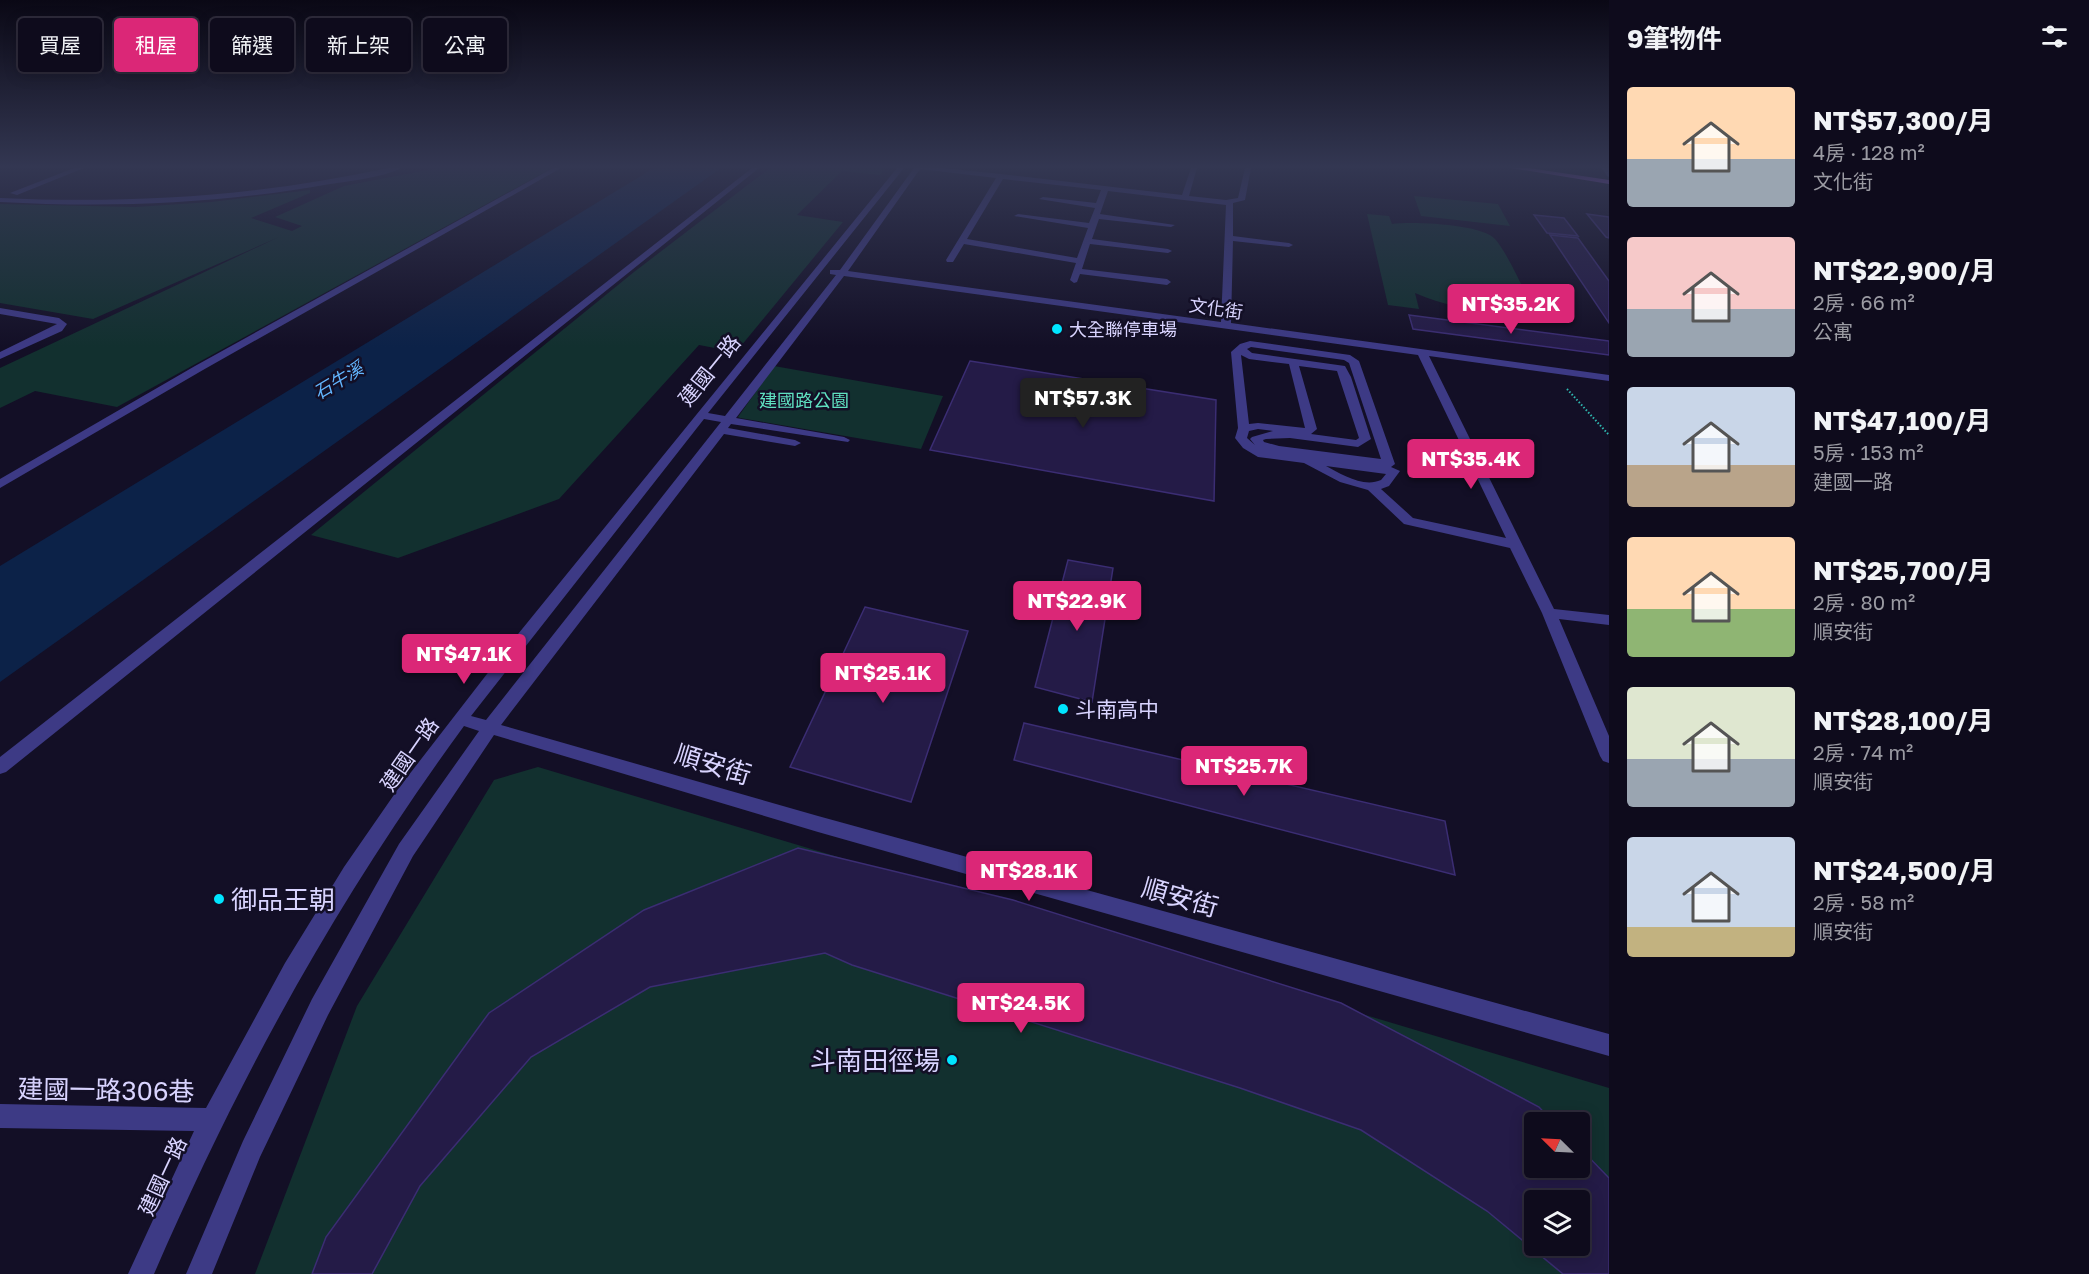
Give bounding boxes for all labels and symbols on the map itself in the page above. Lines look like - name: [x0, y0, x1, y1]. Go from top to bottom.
- pin: NT$35.2K: [1449, 284, 1573, 335]
- street label: 文化街: [1188, 293, 1244, 323]
- place label: 大全聯停車場: [1069, 318, 1177, 340]
- marker: 大全聯停車場: [1050, 322, 1064, 336]
- street label: 建國一路: [672, 329, 746, 411]
- water label: 石牛溪: [309, 355, 369, 403]
- pin: NT$57.3K: [1021, 378, 1145, 429]
- park label: 建國路公園: [759, 389, 849, 411]
- pin: NT$35.4K: [1409, 439, 1533, 490]
- pin: NT$22.9K: [1015, 581, 1139, 632]
- pin: NT$47.1K: [402, 634, 526, 685]
- pin: NT$25.1K: [821, 653, 945, 704]
- place label: 斗南高中: [1075, 696, 1159, 722]
- marker: 斗南高中: [1056, 702, 1070, 716]
- street label: 建國一路: [374, 712, 444, 796]
- street label: 順安街: [671, 738, 755, 790]
- pin: NT$25.7K: [1182, 746, 1306, 797]
- pin: NT$28.1K: [967, 851, 1091, 902]
- street label: 順安街: [1138, 871, 1222, 923]
- place label: 御品王朝: [231, 884, 335, 915]
- marker: 御品王朝: [212, 892, 226, 906]
- pin: NT$24.5K: [959, 983, 1083, 1034]
- place label: 斗南田徑場: [810, 1045, 940, 1076]
- marker: 斗南田徑場: [945, 1053, 959, 1067]
- street label: 建國一路306巷: [17, 1073, 195, 1107]
- north arrow: [1524, 1112, 1590, 1178]
- street label: 建國一路: [132, 1132, 192, 1220]

